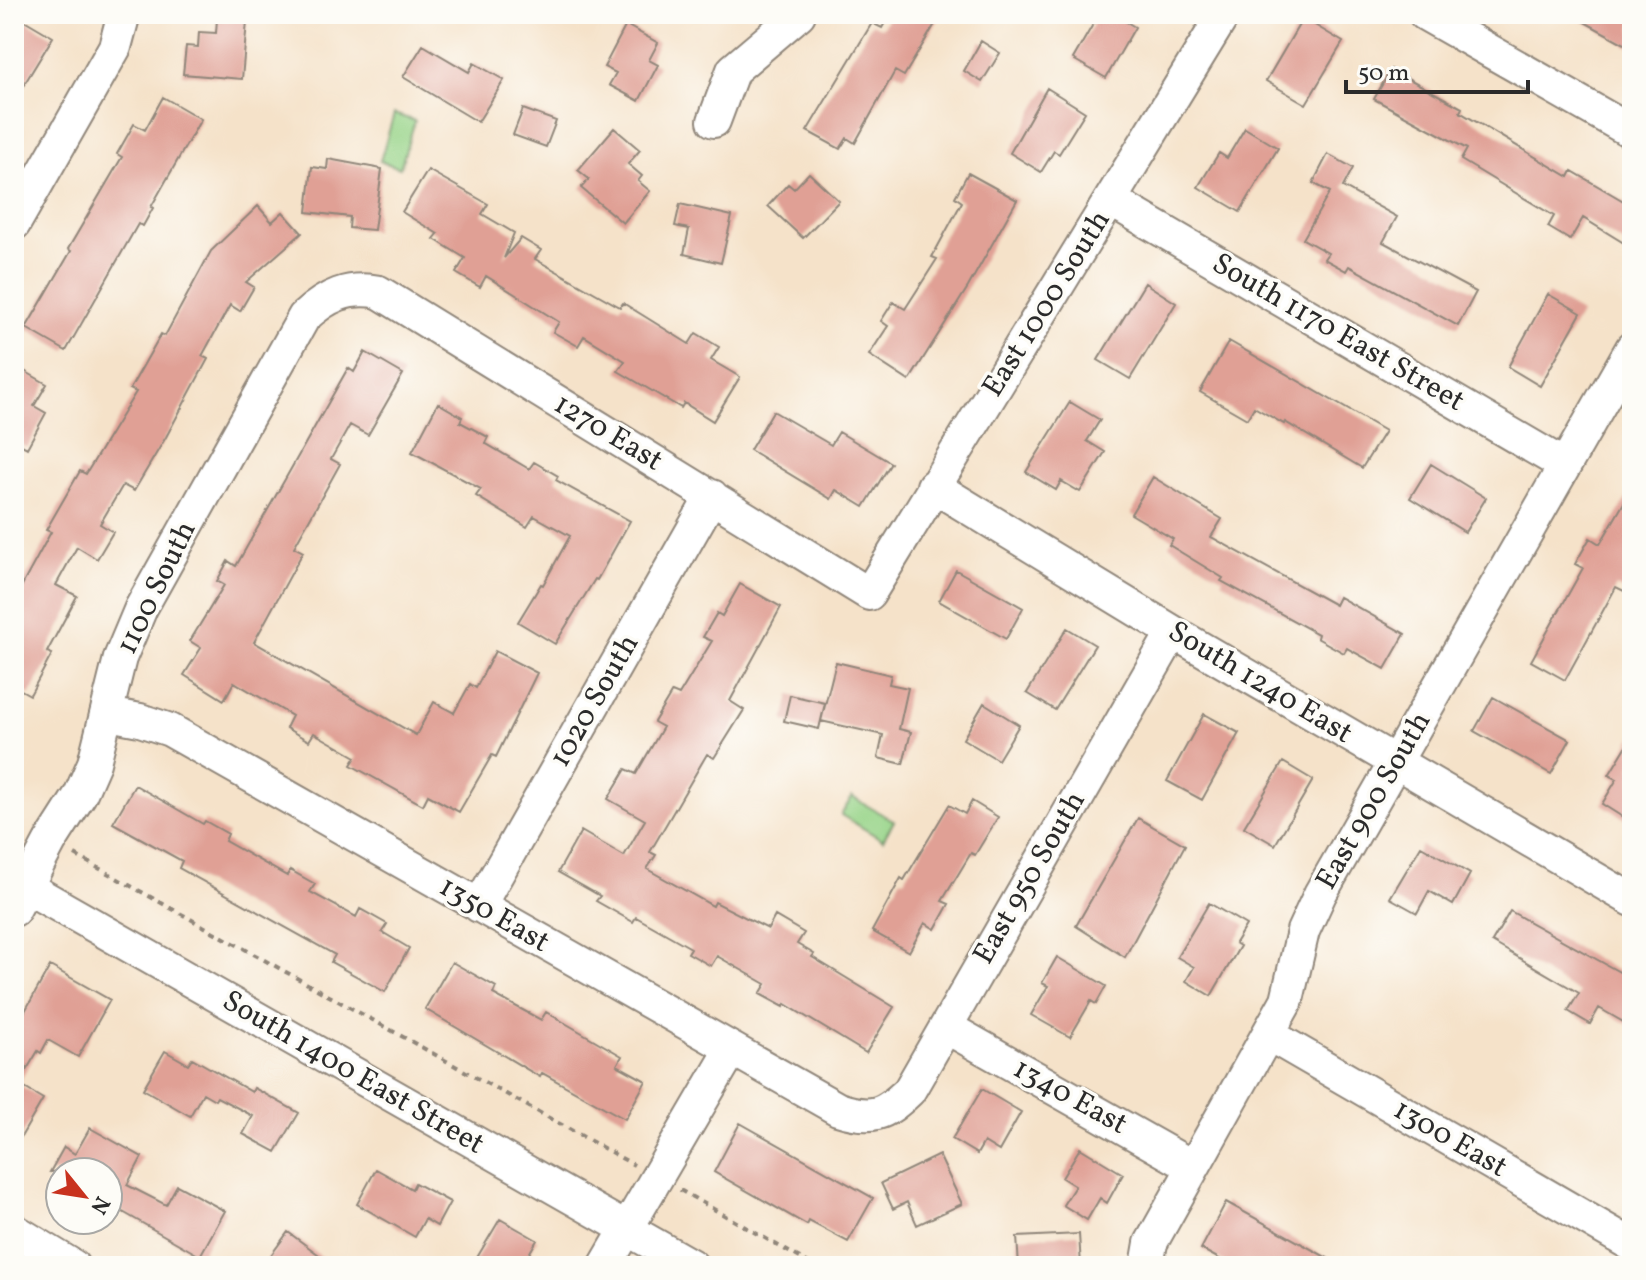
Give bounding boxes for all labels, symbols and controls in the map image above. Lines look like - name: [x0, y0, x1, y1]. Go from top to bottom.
- scale bar: [1346, 44, 1528, 94]
- text: 50 m: [1358, 57, 1410, 91]
- street label: East 1000 South: [973, 203, 1121, 405]
- street label: South 1170 East Street: [1204, 243, 1472, 423]
- street label: 1270 East: [545, 384, 671, 482]
- street label: 1100 South: [107, 514, 207, 662]
- street label: South 1240 East: [1160, 611, 1360, 755]
- street label: 1020 South: [540, 627, 650, 775]
- street label: East 900 South: [1306, 704, 1442, 898]
- street label: East 950 South: [963, 784, 1097, 972]
- street label: 1350 East: [431, 867, 557, 963]
- street label: South 1400 East Street: [214, 981, 492, 1165]
- street label: 1340 East: [1005, 1048, 1135, 1146]
- street label: 1300 East: [1385, 1089, 1515, 1189]
- north arrow: [44, 1156, 124, 1236]
- text: N: [82, 1190, 117, 1219]

